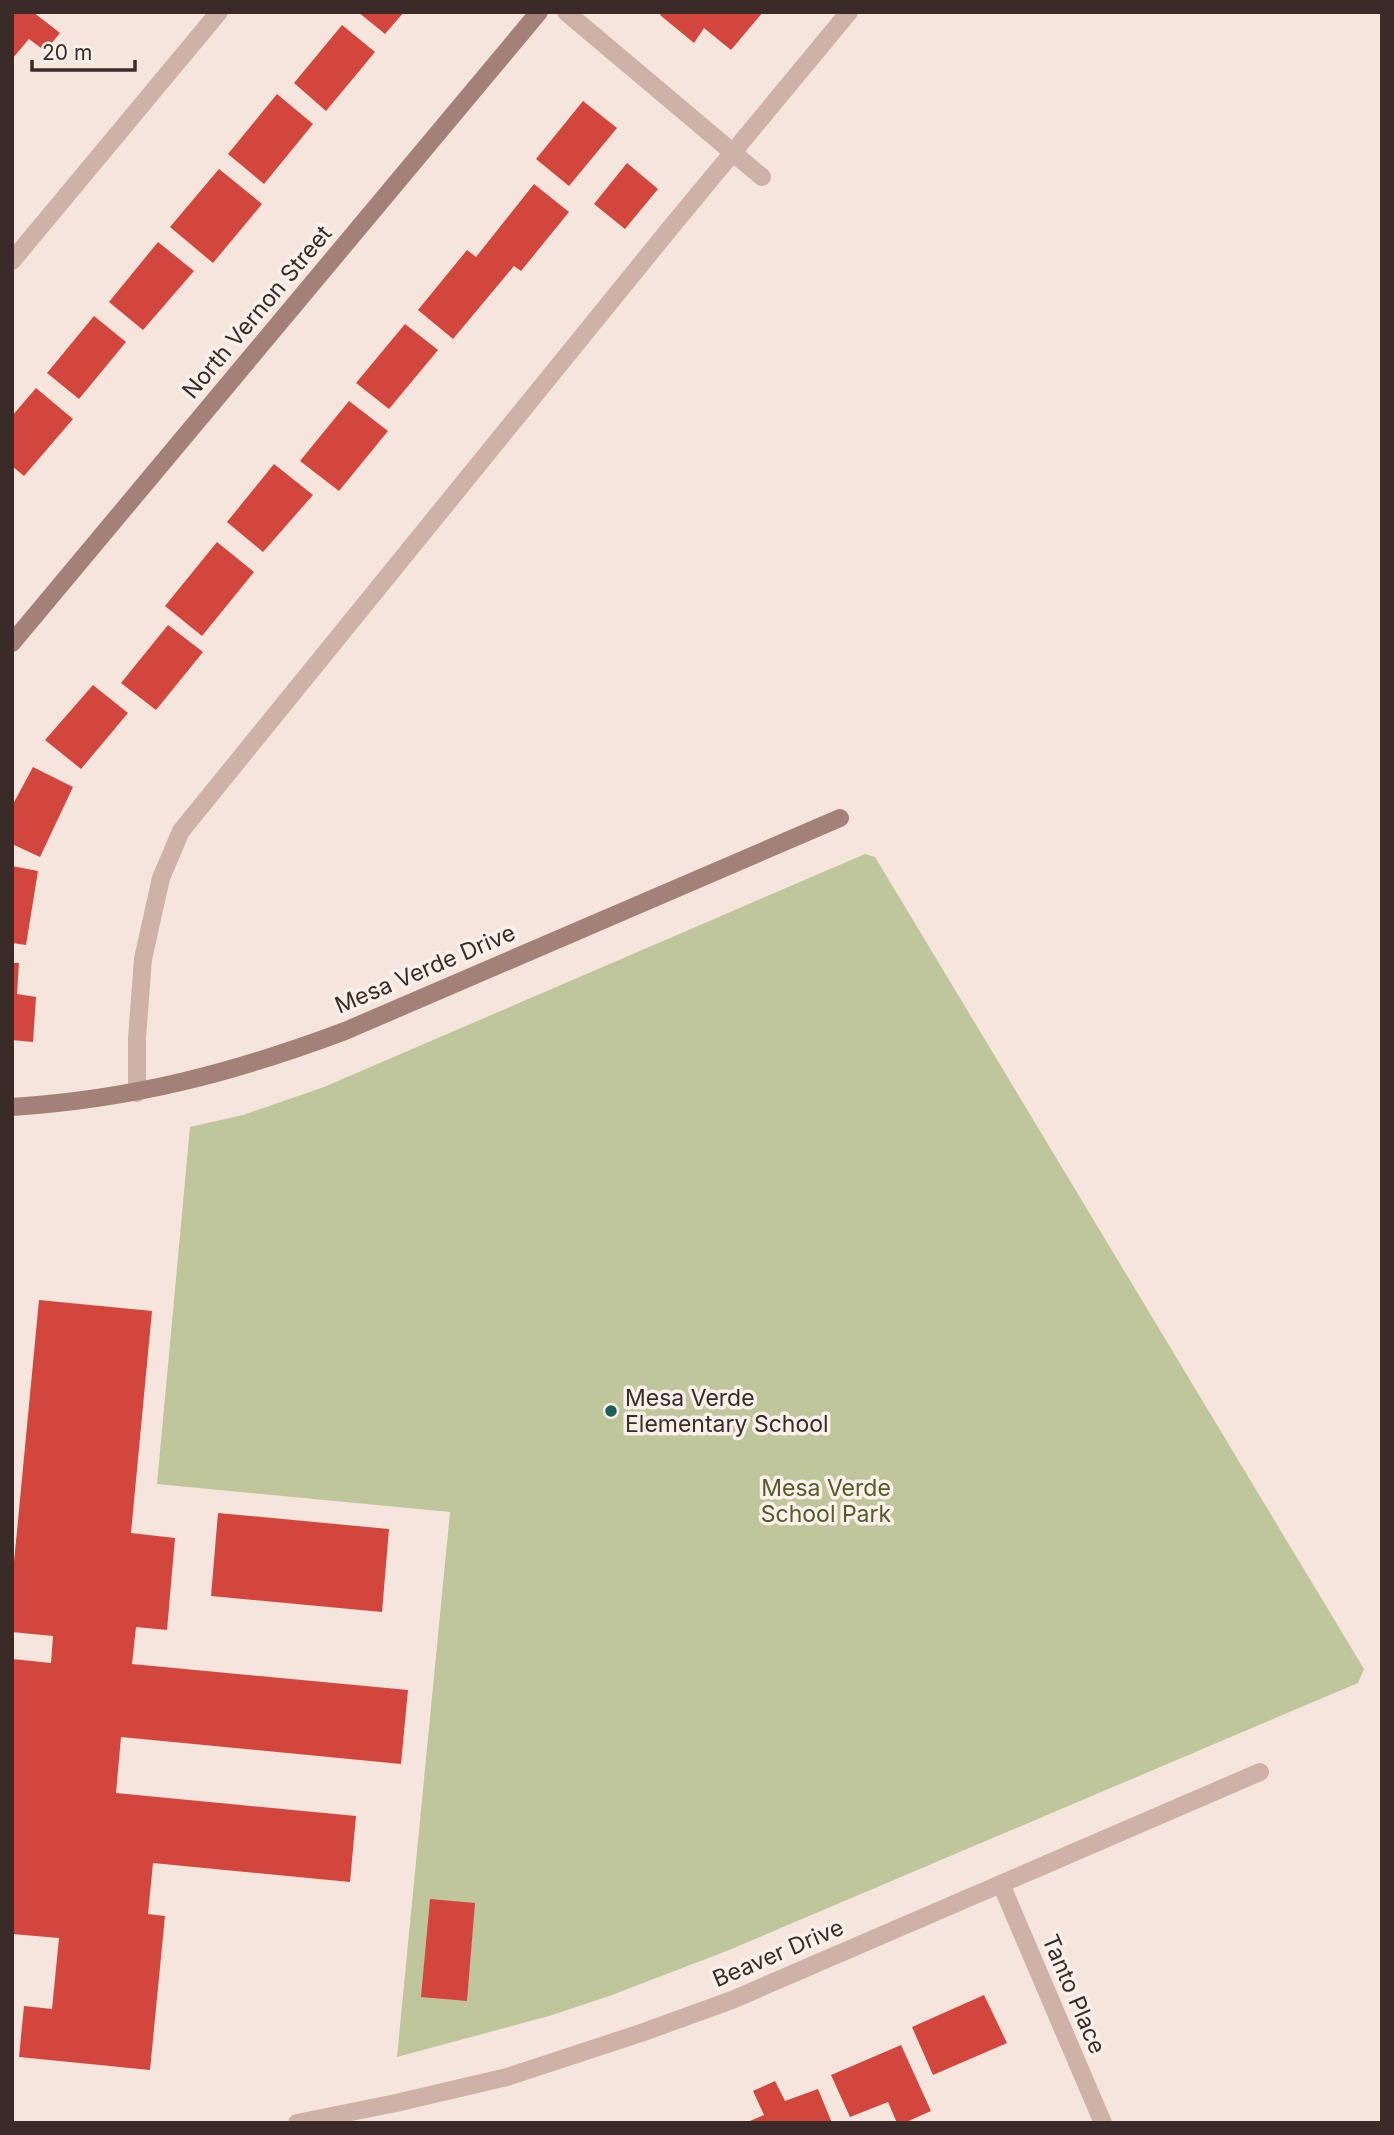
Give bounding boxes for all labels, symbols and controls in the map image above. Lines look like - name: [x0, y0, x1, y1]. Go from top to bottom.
- scale bar: [32, 28, 135, 72]
- text: 20 m: [42, 40, 92, 65]
- street label: North Vernon Street: [176, 219, 338, 404]
- street label: Mesa Verde Drive: [331, 918, 519, 1020]
- place label: Mesa Verde Elementary School: [625, 1384, 829, 1438]
- marker: Mesa Verde Elementary School: [603, 1403, 619, 1419]
- park label: Mesa Verde School Park: [761, 1474, 892, 1528]
- street label: Beaver Drive: [708, 1913, 848, 1993]
- street label: Tanto Place: [1036, 1930, 1112, 2058]

